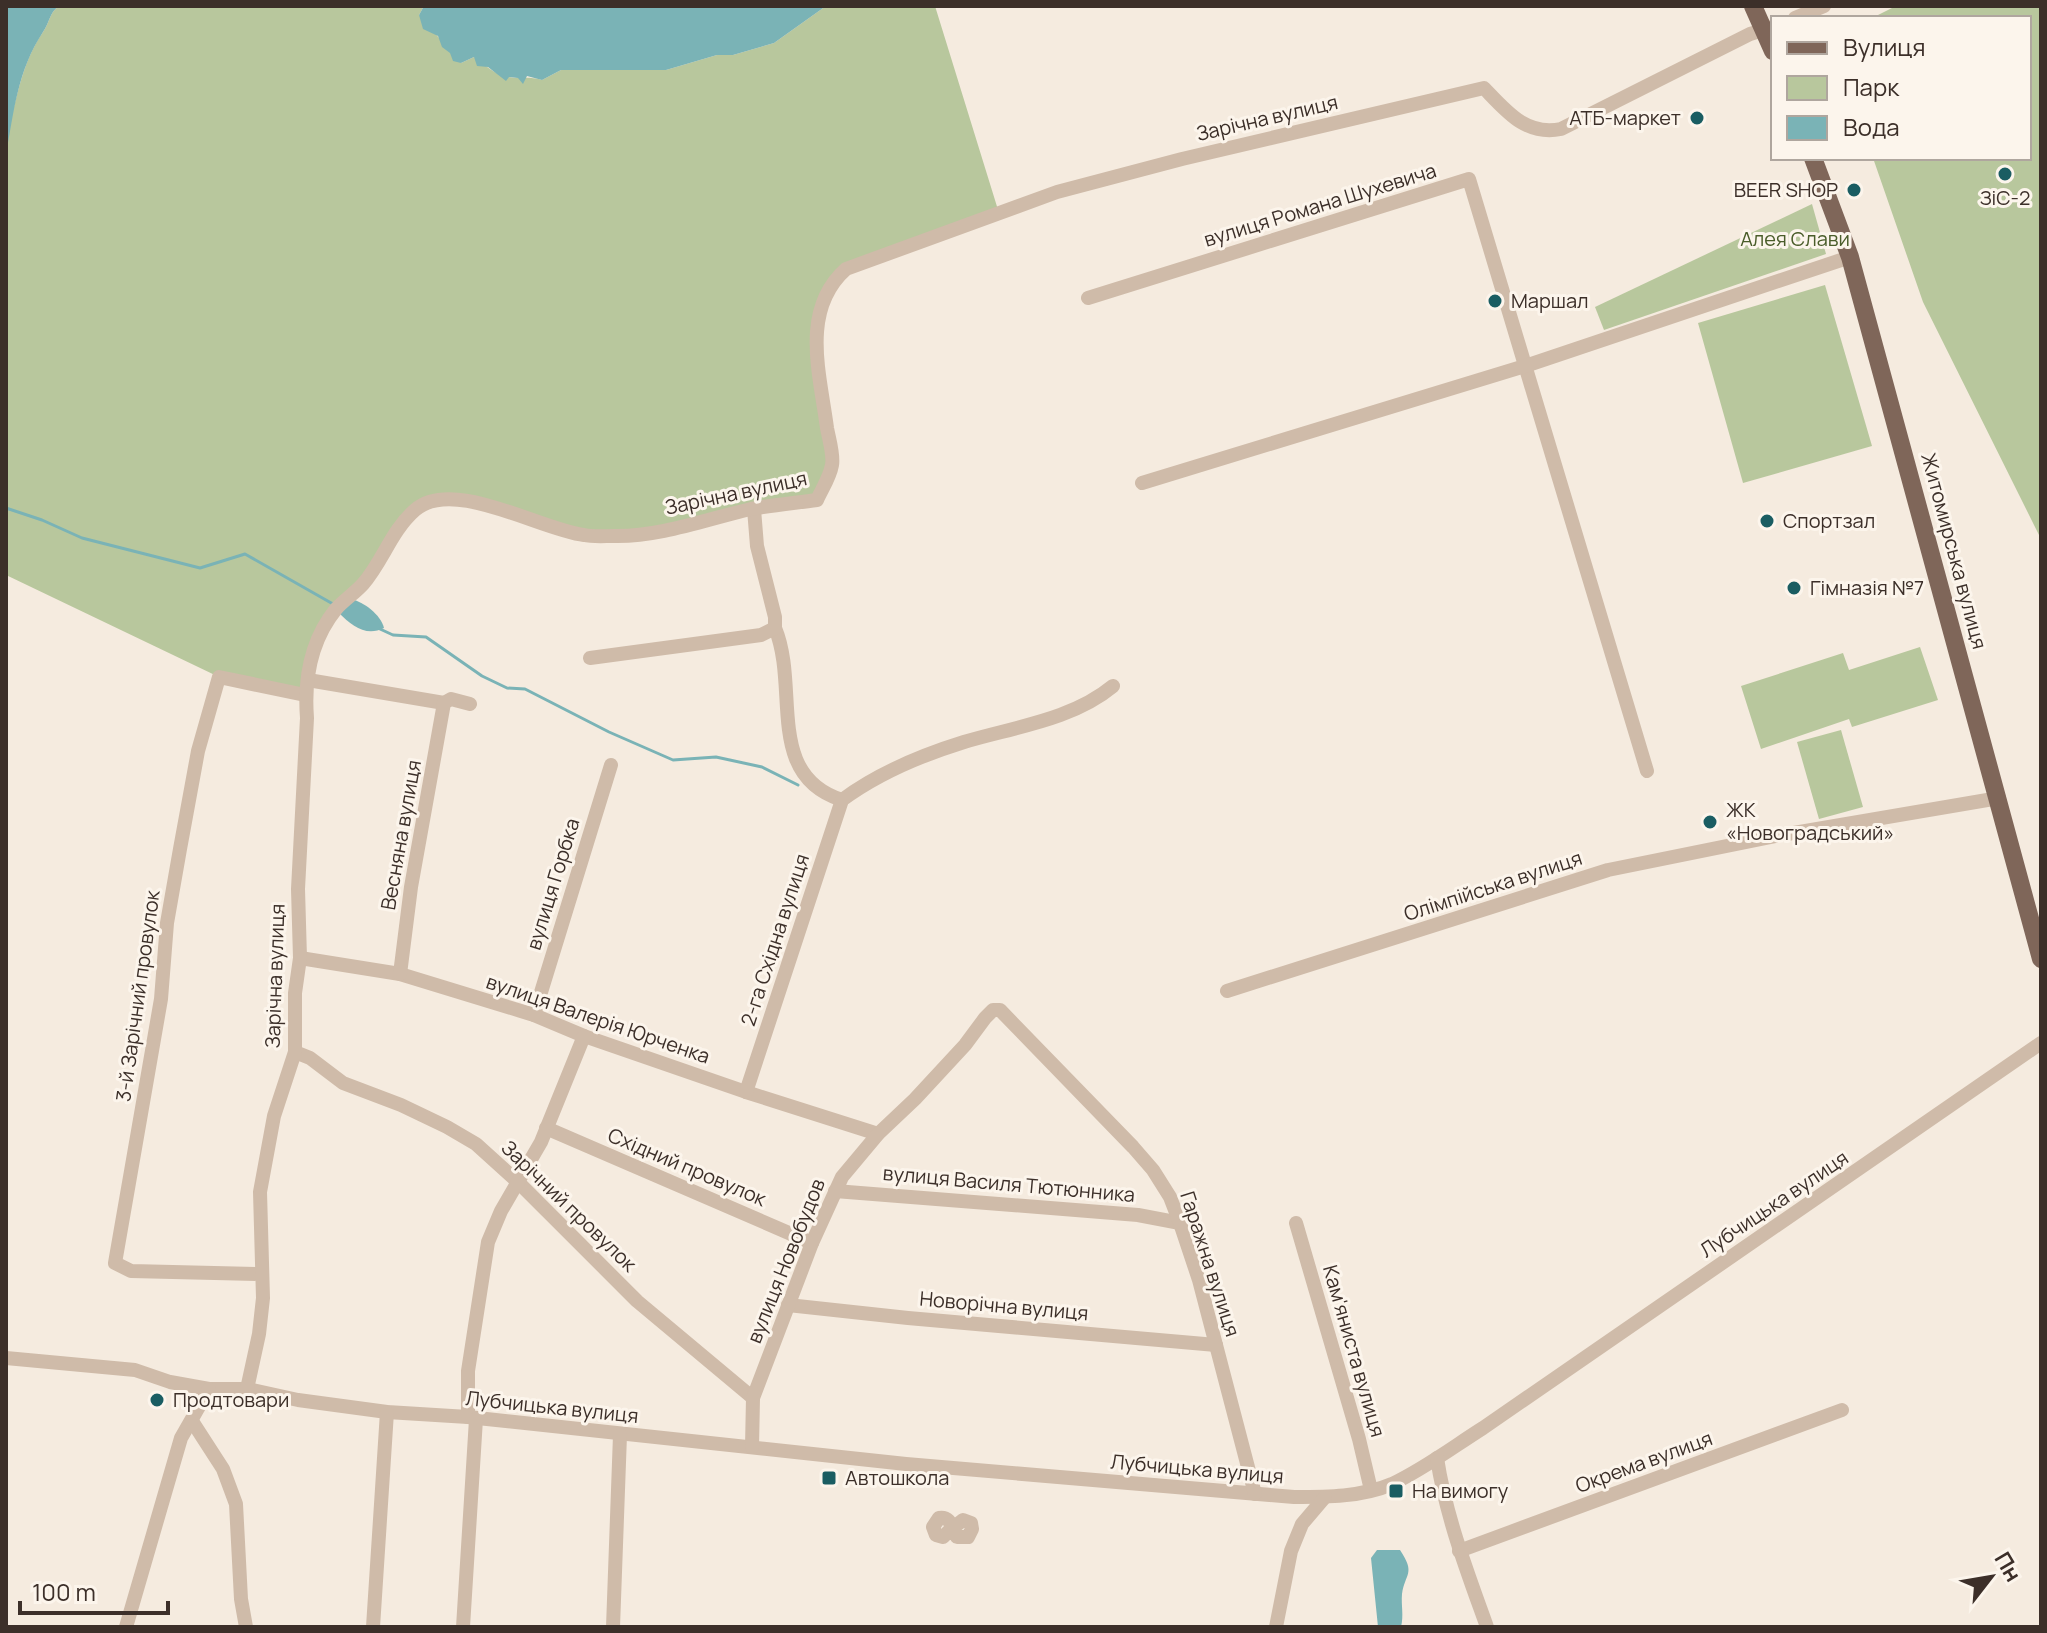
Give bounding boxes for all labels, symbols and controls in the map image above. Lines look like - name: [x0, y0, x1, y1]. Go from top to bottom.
- legend: [1771, 16, 2031, 160]
- text: Вулиця: [1843, 30, 1925, 63]
- text: Парк: [1843, 70, 1900, 103]
- street label: Зарічна вулиця: [1193, 88, 1340, 147]
- place label: АТБ-маркет: [1569, 104, 1681, 131]
- marker: АТБ-маркет: [1688, 109, 1706, 127]
- text: Вода: [1843, 110, 1900, 143]
- street label: вулиця Романа Шухевича: [1200, 156, 1439, 253]
- marker: ЗіС-2: [1996, 165, 2014, 183]
- place label: BEER SHOP: [1734, 176, 1838, 203]
- marker: BEER SHOP: [1845, 181, 1863, 199]
- place label: ЗіС-2: [1980, 184, 2030, 211]
- park label: Алея Слави: [1740, 225, 1850, 252]
- place label: Маршал: [1511, 287, 1589, 314]
- marker: Маршал: [1486, 292, 1504, 310]
- street label: Житомирська вулиця: [1915, 450, 1994, 652]
- street label: Зарічна вулиця: [662, 464, 809, 521]
- place label: Спортзал: [1783, 507, 1875, 534]
- marker: Спортзал: [1758, 512, 1776, 530]
- place label: Гімназія №7: [1810, 574, 1924, 601]
- marker: Гімназія №7: [1785, 579, 1803, 597]
- street label: Весняна вулиця: [374, 758, 427, 912]
- place label: ЖК «Новоградський»: [1726, 796, 1894, 846]
- marker: ЖК «Новоградський»: [1701, 813, 1719, 831]
- street label: вулиця Горбка: [520, 815, 585, 953]
- street label: Олімпійська вулиця: [1400, 844, 1585, 927]
- street label: 2-га Східна вулиця: [734, 850, 815, 1029]
- street label: 3-й Зарічний провулок: [109, 888, 166, 1103]
- street label: Зарічна вулиця: [258, 903, 291, 1049]
- street label: вулиця Валерія Юрченка: [483, 968, 714, 1070]
- street label: Східний провулок: [604, 1121, 771, 1212]
- street label: Зарічний провулок: [496, 1134, 644, 1278]
- street label: Лубчицька вулиця: [1694, 1144, 1853, 1263]
- street label: вулиця Василя Тютюнника: [882, 1159, 1136, 1208]
- street label: вулиця Новобудов: [740, 1174, 831, 1347]
- street label: Гаражна вулиця: [1174, 1188, 1247, 1340]
- street label: Кам'яниста вулиця: [1317, 1262, 1392, 1440]
- street label: Новорічна вулиця: [918, 1285, 1090, 1326]
- street label: Лубчицька вулиця: [464, 1384, 640, 1429]
- place label: Продтовари: [173, 1386, 289, 1413]
- marker: Продтовари: [148, 1391, 166, 1409]
- street label: Окрема вулиця: [1572, 1424, 1716, 1499]
- street label: Лубчицька вулиця: [1109, 1447, 1285, 1490]
- place label: Автошкола: [845, 1464, 949, 1491]
- marker: Автошкола: [820, 1469, 838, 1487]
- place label: На вимогу: [1412, 1477, 1509, 1504]
- marker: На вимогу: [1387, 1482, 1405, 1500]
- north arrow: [1951, 1537, 2031, 1617]
- text: Пн: [1988, 1546, 2029, 1587]
- scale bar: [20, 1565, 168, 1615]
- text: 100 m: [32, 1575, 96, 1608]

